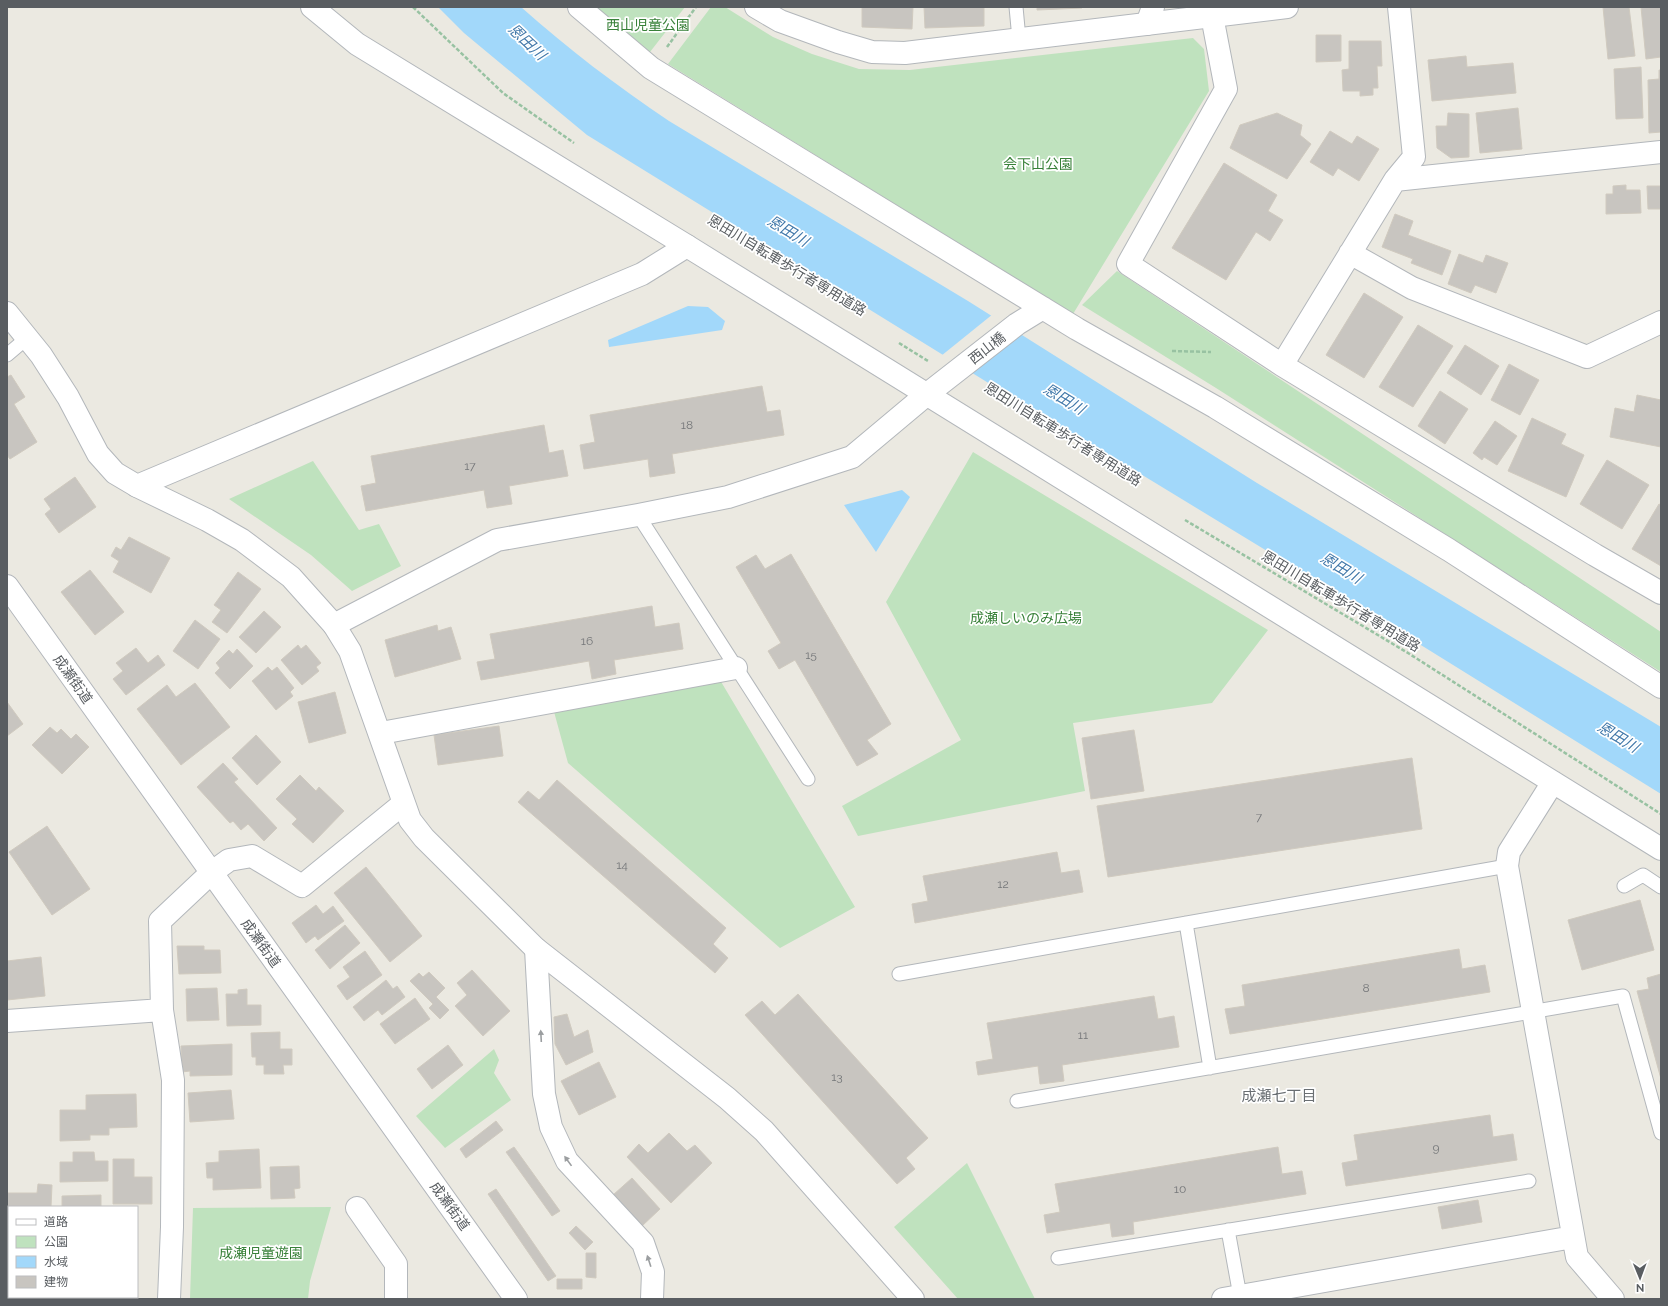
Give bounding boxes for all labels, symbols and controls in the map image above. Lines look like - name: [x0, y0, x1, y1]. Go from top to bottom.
- park label: 西山児童公園: [606, 17, 690, 33]
- water label: 恩田川: [504, 20, 551, 65]
- park label: 会下山公園: [1003, 156, 1073, 172]
- street label: 恩田川自転車歩行者専用道路: [705, 211, 869, 319]
- water label: 恩田川: [764, 212, 814, 251]
- street label: 西山橋: [966, 329, 1008, 367]
- street label: 恩田川自転車歩行者専用道路: [982, 379, 1144, 489]
- water label: 恩田川: [1040, 380, 1090, 419]
- house number: 18: [681, 418, 693, 432]
- house number: 17: [464, 459, 476, 473]
- street label: 恩田川自転車歩行者専用道路: [1259, 547, 1423, 655]
- water label: 恩田川: [1317, 549, 1367, 588]
- park label: 成瀬しいのみ広場: [970, 610, 1082, 626]
- house number: 16: [581, 634, 593, 648]
- house number: 15: [805, 648, 817, 662]
- street label: 成瀬街道: [50, 651, 96, 707]
- water label: 恩田川: [1594, 718, 1644, 757]
- house number: 7: [1256, 810, 1263, 824]
- house number: 14: [616, 858, 628, 872]
- house number: 12: [997, 877, 1009, 891]
- street label: 成瀬街道: [238, 916, 284, 970]
- house number: 8: [1362, 981, 1370, 995]
- house number: 11: [1078, 1028, 1088, 1042]
- one-way arrow: [537, 1030, 544, 1042]
- house number: 13: [831, 1070, 843, 1084]
- district label: 成瀬七丁目: [1241, 1087, 1317, 1105]
- house number: 9: [1432, 1141, 1440, 1155]
- one-way arrow: [564, 1156, 572, 1166]
- street label: 成瀬街道: [427, 1179, 473, 1233]
- house number: 10: [1174, 1182, 1186, 1196]
- legend: [8, 1206, 138, 1298]
- text: 道路: [44, 1215, 68, 1229]
- text: 公園: [44, 1235, 68, 1249]
- park label: 成瀬児童遊園: [219, 1245, 303, 1261]
- one-way arrow: [646, 1254, 652, 1266]
- text: 水域: [44, 1255, 68, 1269]
- north arrow: [1620, 1258, 1660, 1298]
- text: 建物: [44, 1275, 68, 1289]
- text: N: [1636, 1281, 1644, 1294]

